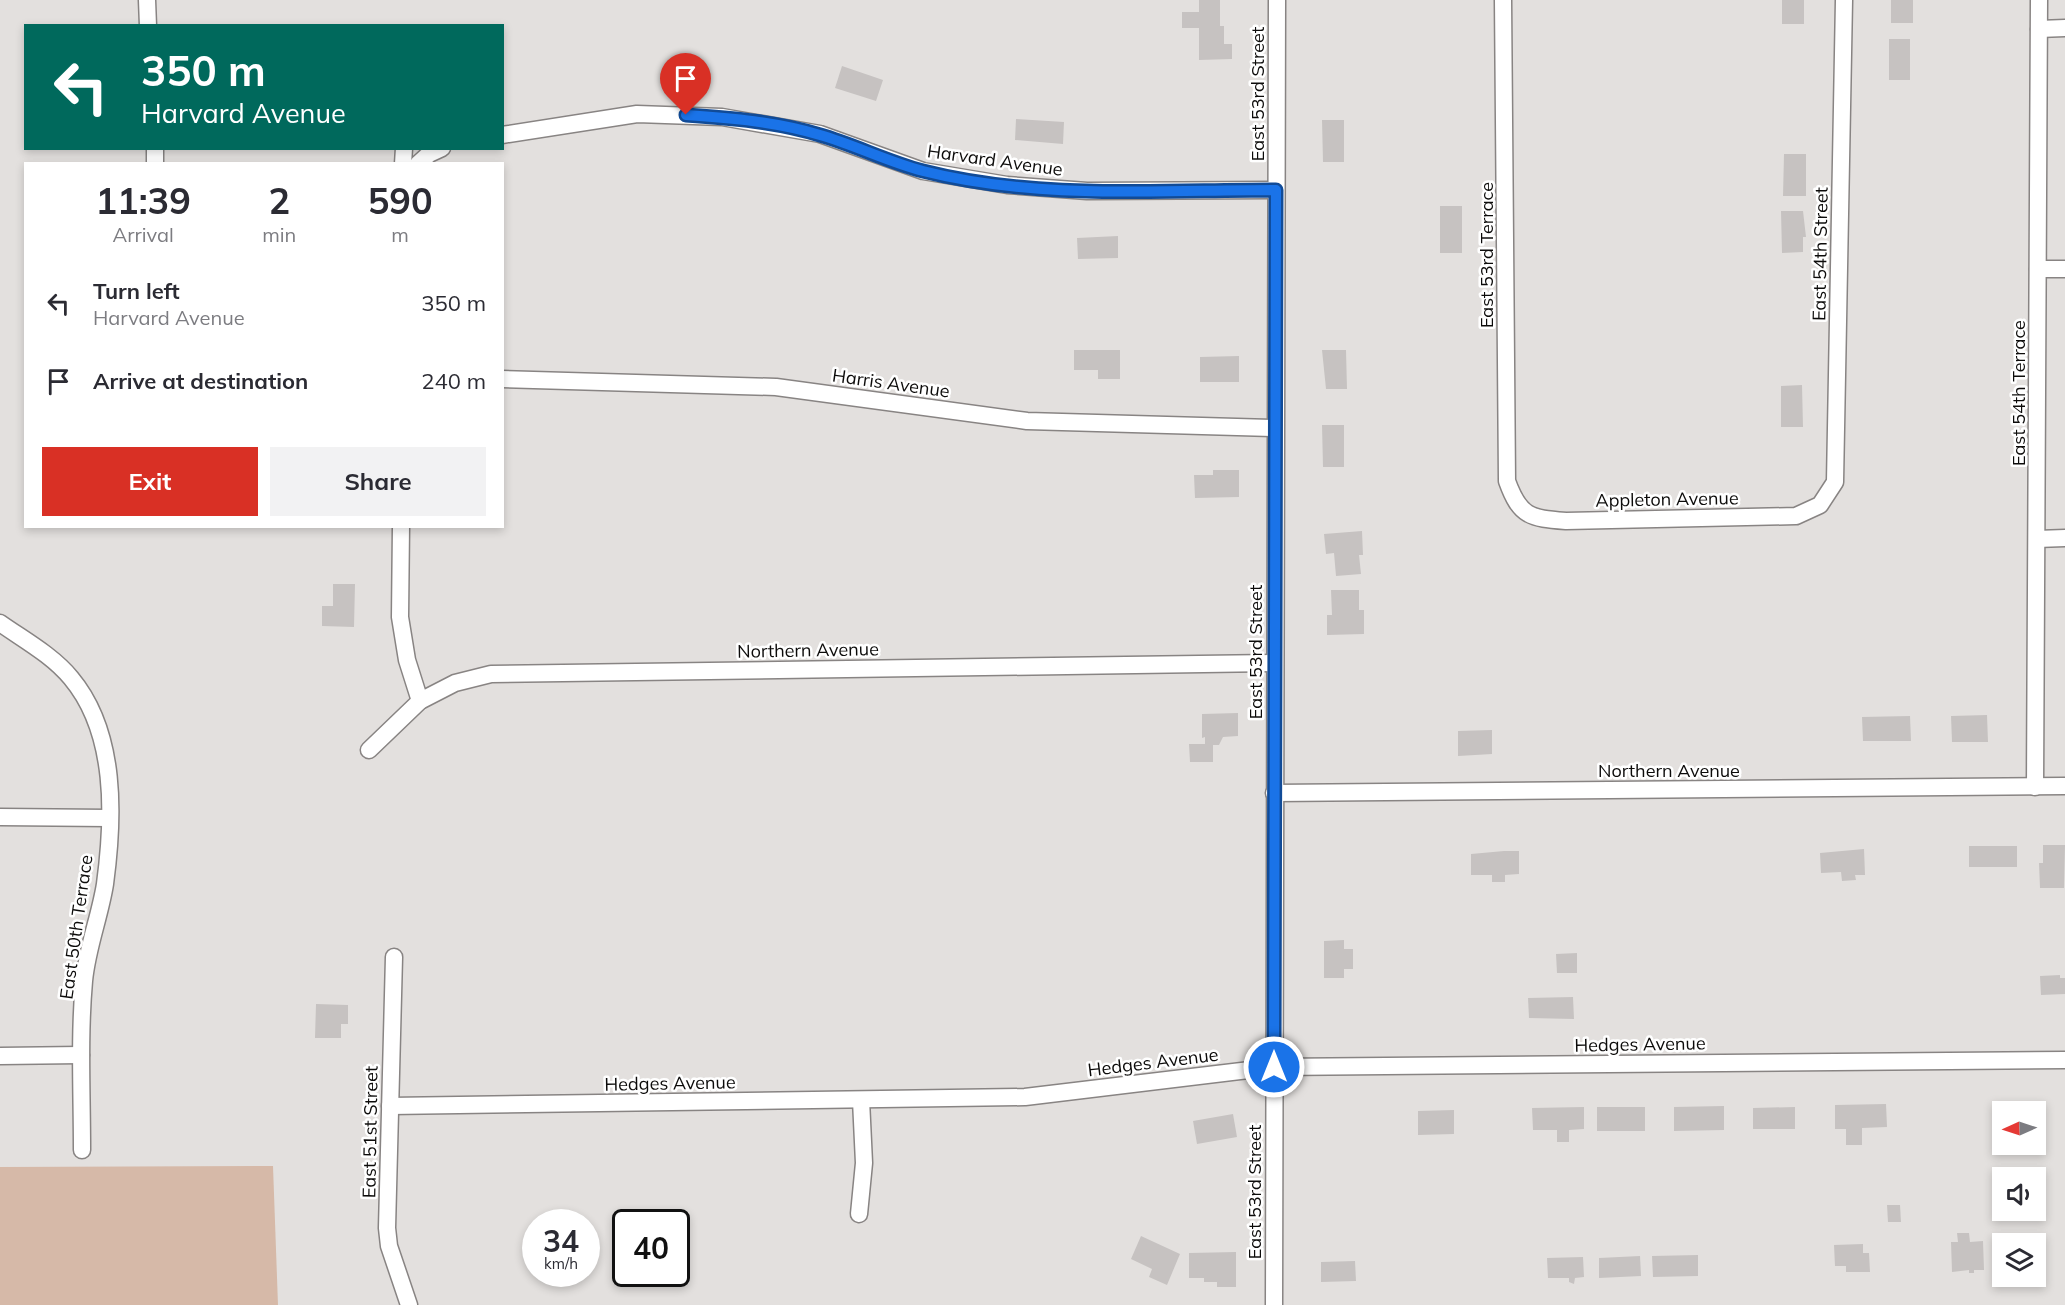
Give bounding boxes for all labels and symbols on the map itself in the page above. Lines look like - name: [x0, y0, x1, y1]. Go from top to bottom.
- street label: East 53rd Street: [1246, 27, 1269, 161]
- pin: [660, 53, 711, 115]
- street label: Harvard Avenue: [926, 139, 1064, 181]
- street label: East 53rd Terrace: [1475, 182, 1498, 328]
- street label: East 54th Street: [1807, 187, 1833, 321]
- street label: East 54th Terrace: [2007, 320, 2030, 466]
- street label: Harris Avenue: [831, 363, 951, 403]
- street label: Appleton Avenue: [1595, 486, 1739, 512]
- street label: East 53rd Street: [1244, 585, 1267, 719]
- street label: Northern Avenue: [737, 637, 879, 663]
- street label: Northern Avenue: [1598, 759, 1740, 782]
- street label: East 50th Terrace: [54, 853, 98, 1001]
- street label: Hedges Avenue: [1574, 1031, 1706, 1057]
- position arrow: [1242, 1035, 1306, 1099]
- street label: Hedges Avenue: [1086, 1043, 1220, 1081]
- street label: East 51st Street: [357, 1066, 383, 1198]
- street label: Hedges Avenue: [604, 1070, 736, 1096]
- north arrow: [1992, 1101, 2046, 1155]
- street label: East 53rd Street: [1243, 1125, 1266, 1259]
- speed limit sign: 40: [612, 1209, 690, 1287]

